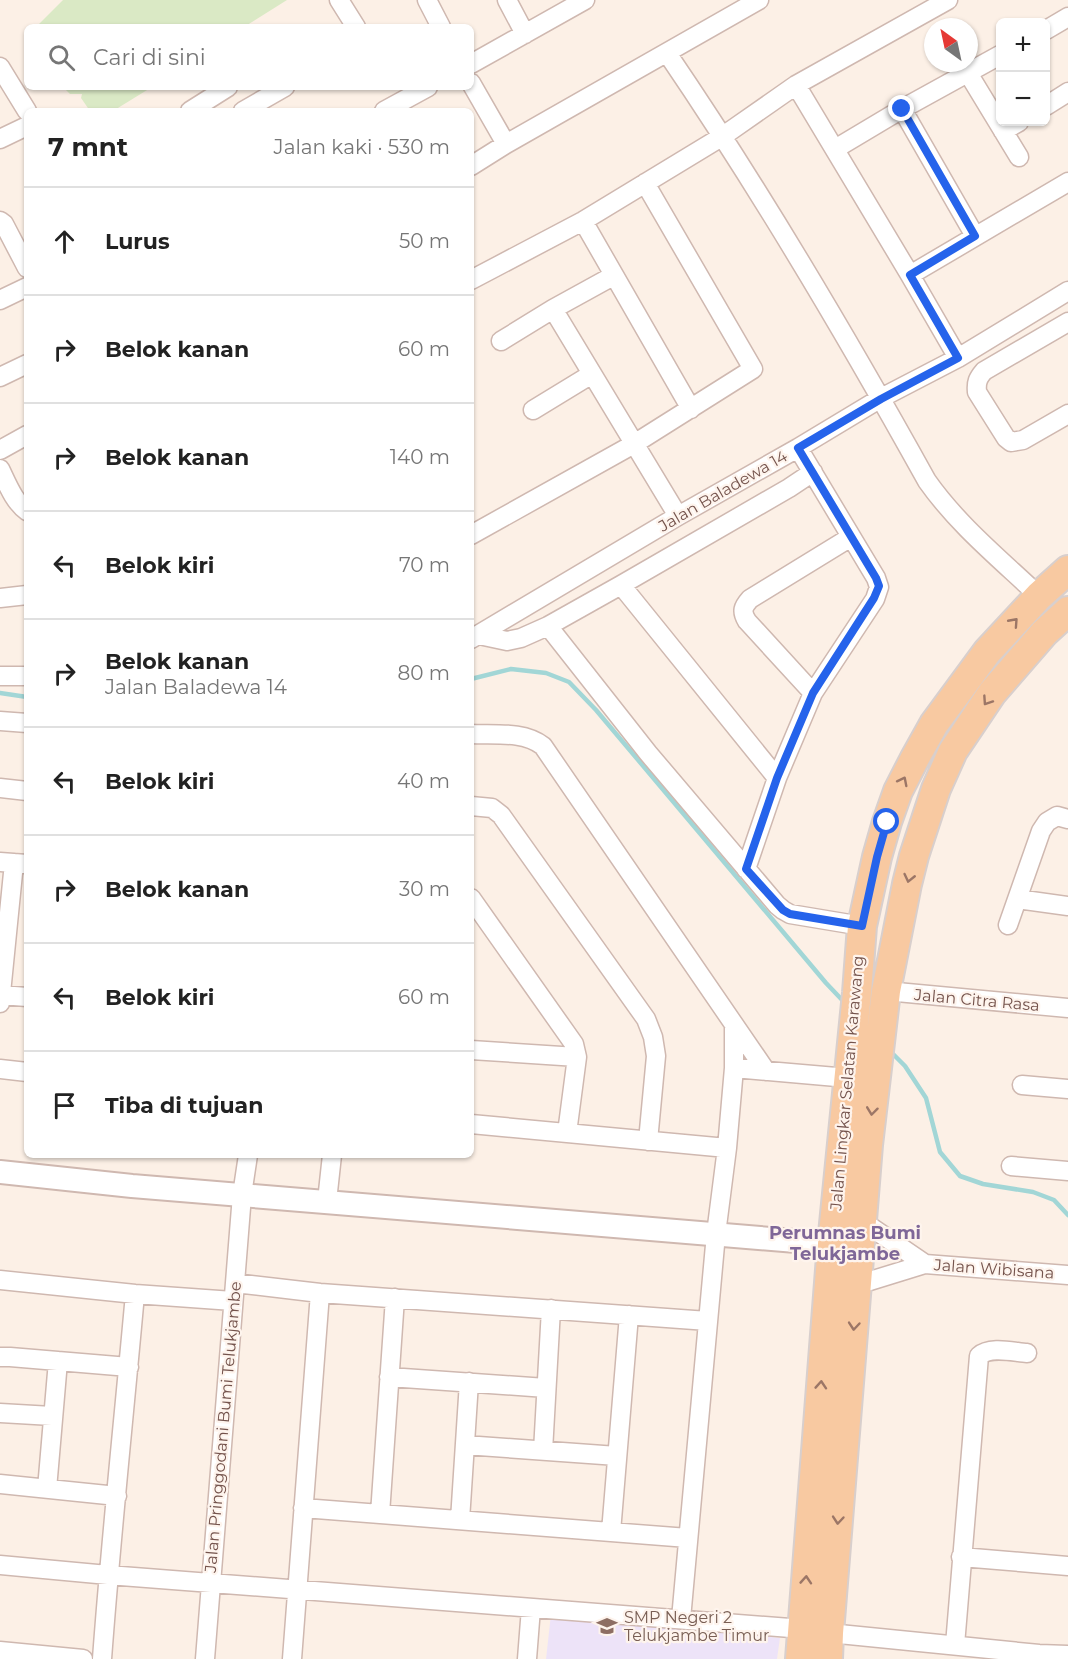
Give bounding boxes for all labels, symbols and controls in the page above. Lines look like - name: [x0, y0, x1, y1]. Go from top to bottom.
- north arrow: [924, 18, 978, 72]
- map controls: [996, 18, 1050, 126]
- button: +: [996, 18, 1050, 72]
- search box: [24, 24, 474, 90]
- icon: search: [45, 41, 78, 74]
- text: Cari di sini: [93, 44, 206, 71]
- button: −: [996, 72, 1050, 126]
- route end: [888, 95, 914, 121]
- text: 7 mnt: [48, 131, 128, 163]
- text: Jalan kaki · 530 m: [274, 135, 450, 159]
- icon: ahead: [48, 225, 81, 258]
- text: Lurus: [105, 228, 170, 255]
- text: 50 m: [399, 229, 450, 253]
- icon: right: [48, 333, 81, 366]
- text: Belok kanan: [105, 336, 249, 363]
- text: 60 m: [398, 337, 450, 361]
- icon: right: [48, 441, 81, 474]
- text: Belok kanan: [105, 444, 249, 471]
- text: 140 m: [390, 445, 450, 469]
- street label: Jalan Baladewa 14: [654, 446, 791, 536]
- icon: left: [48, 549, 81, 582]
- text: Belok kiri: [105, 552, 214, 579]
- text: 70 m: [399, 553, 450, 577]
- one-way arrow: [1007, 618, 1018, 629]
- text: Belok kanan: [105, 648, 249, 675]
- icon: right: [48, 657, 81, 690]
- text: 80 m: [398, 661, 450, 685]
- text: Jalan Baladewa 14: [105, 675, 287, 699]
- one-way arrow: [983, 694, 994, 705]
- icon: left: [48, 765, 81, 798]
- text: Belok kiri: [105, 768, 214, 795]
- text: 40 m: [397, 769, 450, 793]
- one-way arrow: [896, 777, 907, 788]
- route start: [873, 808, 899, 834]
- icon: right: [48, 873, 81, 906]
- one-way arrow: [903, 873, 916, 883]
- text: Belok kanan: [105, 876, 249, 903]
- text: 30 m: [399, 877, 450, 901]
- street label: Jalan Lingkar Selatan Karawang: [826, 955, 868, 1212]
- icon: left: [48, 981, 81, 1014]
- text: Belok kiri: [105, 984, 214, 1011]
- text: 60 m: [398, 985, 450, 1009]
- street label: Jalan Citra Rasa: [913, 985, 1040, 1015]
- icon: arrive: [48, 1089, 81, 1122]
- text: Tiba di tujuan: [105, 1092, 263, 1119]
- one-way arrow: [867, 1106, 879, 1115]
- district label: Perumnas Bumi Telukjambe: [769, 1222, 921, 1265]
- street label: Jalan Wibisana: [932, 1255, 1055, 1283]
- street label: Jalan Pringgodani Bumi Telukjambe: [201, 1281, 245, 1574]
- one-way arrow: [848, 1321, 861, 1331]
- one-way arrow: [815, 1381, 828, 1390]
- one-way arrow: [832, 1516, 845, 1525]
- one-way arrow: [800, 1575, 813, 1584]
- place label: SMP Negeri 2 Telukjambe Timur: [624, 1608, 769, 1645]
- school or university icon: SMP Negeri 2 Telukjambe Timur: [595, 1614, 619, 1638]

